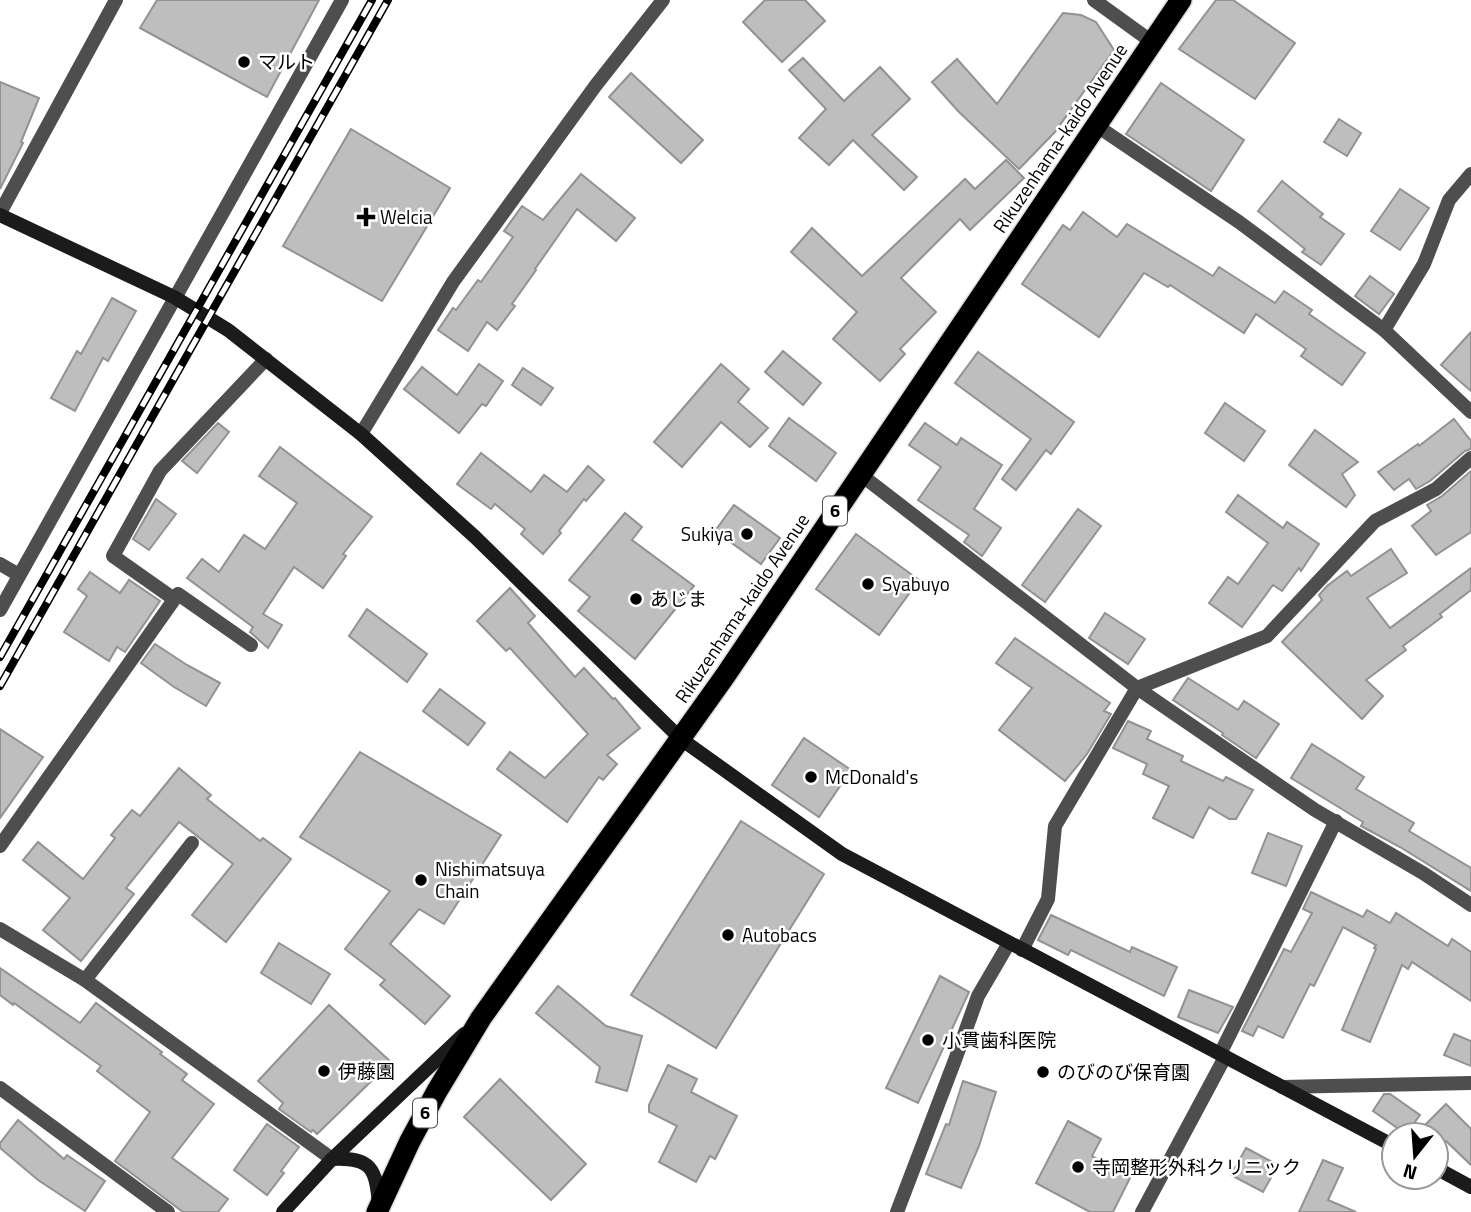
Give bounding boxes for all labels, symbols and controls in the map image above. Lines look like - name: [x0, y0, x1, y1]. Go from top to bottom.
- street label: Rikuzenhama-kaido Avenue: [985, 37, 1134, 238]
- place label: マルト: [258, 47, 315, 76]
- marker: マルト: [236, 54, 252, 70]
- place label: Welcia: [380, 202, 433, 231]
- marker: Welcia: [358, 209, 374, 225]
- road number: 6: [823, 496, 847, 526]
- street label: Rikuzenhama-kaido Avenue: [667, 507, 816, 708]
- place label: Sukiya: [681, 519, 733, 548]
- marker: Sukiya: [739, 526, 755, 542]
- place label: Syabuyo: [882, 569, 950, 598]
- marker: Syabuyo: [860, 576, 876, 592]
- place label: あじま: [650, 584, 707, 613]
- marker: あじま: [628, 591, 644, 607]
- place label: McDonald's: [825, 762, 918, 791]
- marker: McDonald's: [803, 769, 819, 785]
- place label: Nishimatsuya Chain: [435, 854, 545, 905]
- marker: Nishimatsuya Chain: [413, 872, 429, 888]
- place label: Autobacs: [742, 920, 817, 949]
- marker: Autobacs: [720, 927, 736, 943]
- place label: 小貫歯科医院: [942, 1025, 1056, 1054]
- marker: 小貫歯科医院: [920, 1032, 936, 1048]
- place label: 伊藤園: [338, 1056, 395, 1085]
- place label: のびのび保育園: [1057, 1057, 1190, 1086]
- marker: 伊藤園: [316, 1063, 332, 1079]
- marker: のびのび保育園: [1035, 1064, 1051, 1080]
- road number: 6: [413, 1098, 437, 1128]
- north arrow: [1380, 1121, 1450, 1191]
- place label: 寺岡整形外科クリニック: [1092, 1152, 1301, 1181]
- text: N: [1399, 1157, 1420, 1189]
- marker: 寺岡整形外科クリニック: [1070, 1159, 1086, 1175]

